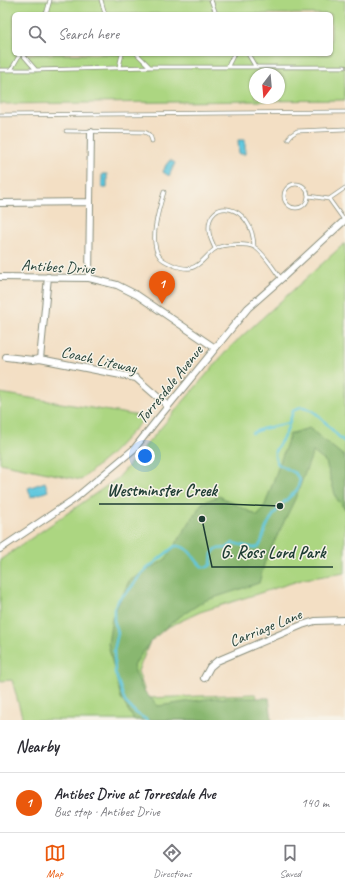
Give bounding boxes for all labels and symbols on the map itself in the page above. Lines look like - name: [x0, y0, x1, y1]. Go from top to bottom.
- north arrow: [249, 68, 285, 104]
- street label: Antibes Drive: [21, 255, 97, 279]
- pin: 1: [149, 271, 175, 304]
- street label: Torresdale Avenue: [132, 340, 209, 428]
- street label: Coach Liteway: [59, 342, 140, 379]
- your location: [135, 446, 155, 466]
- callout: Westminster Creek: [99, 475, 225, 504]
- text: Westminster Creek: [107, 480, 219, 501]
- callout: G. Ross Lord Park: [212, 538, 333, 567]
- text: G. Ross Lord Park: [221, 542, 327, 563]
- street label: Carriage Lane: [226, 604, 306, 651]

